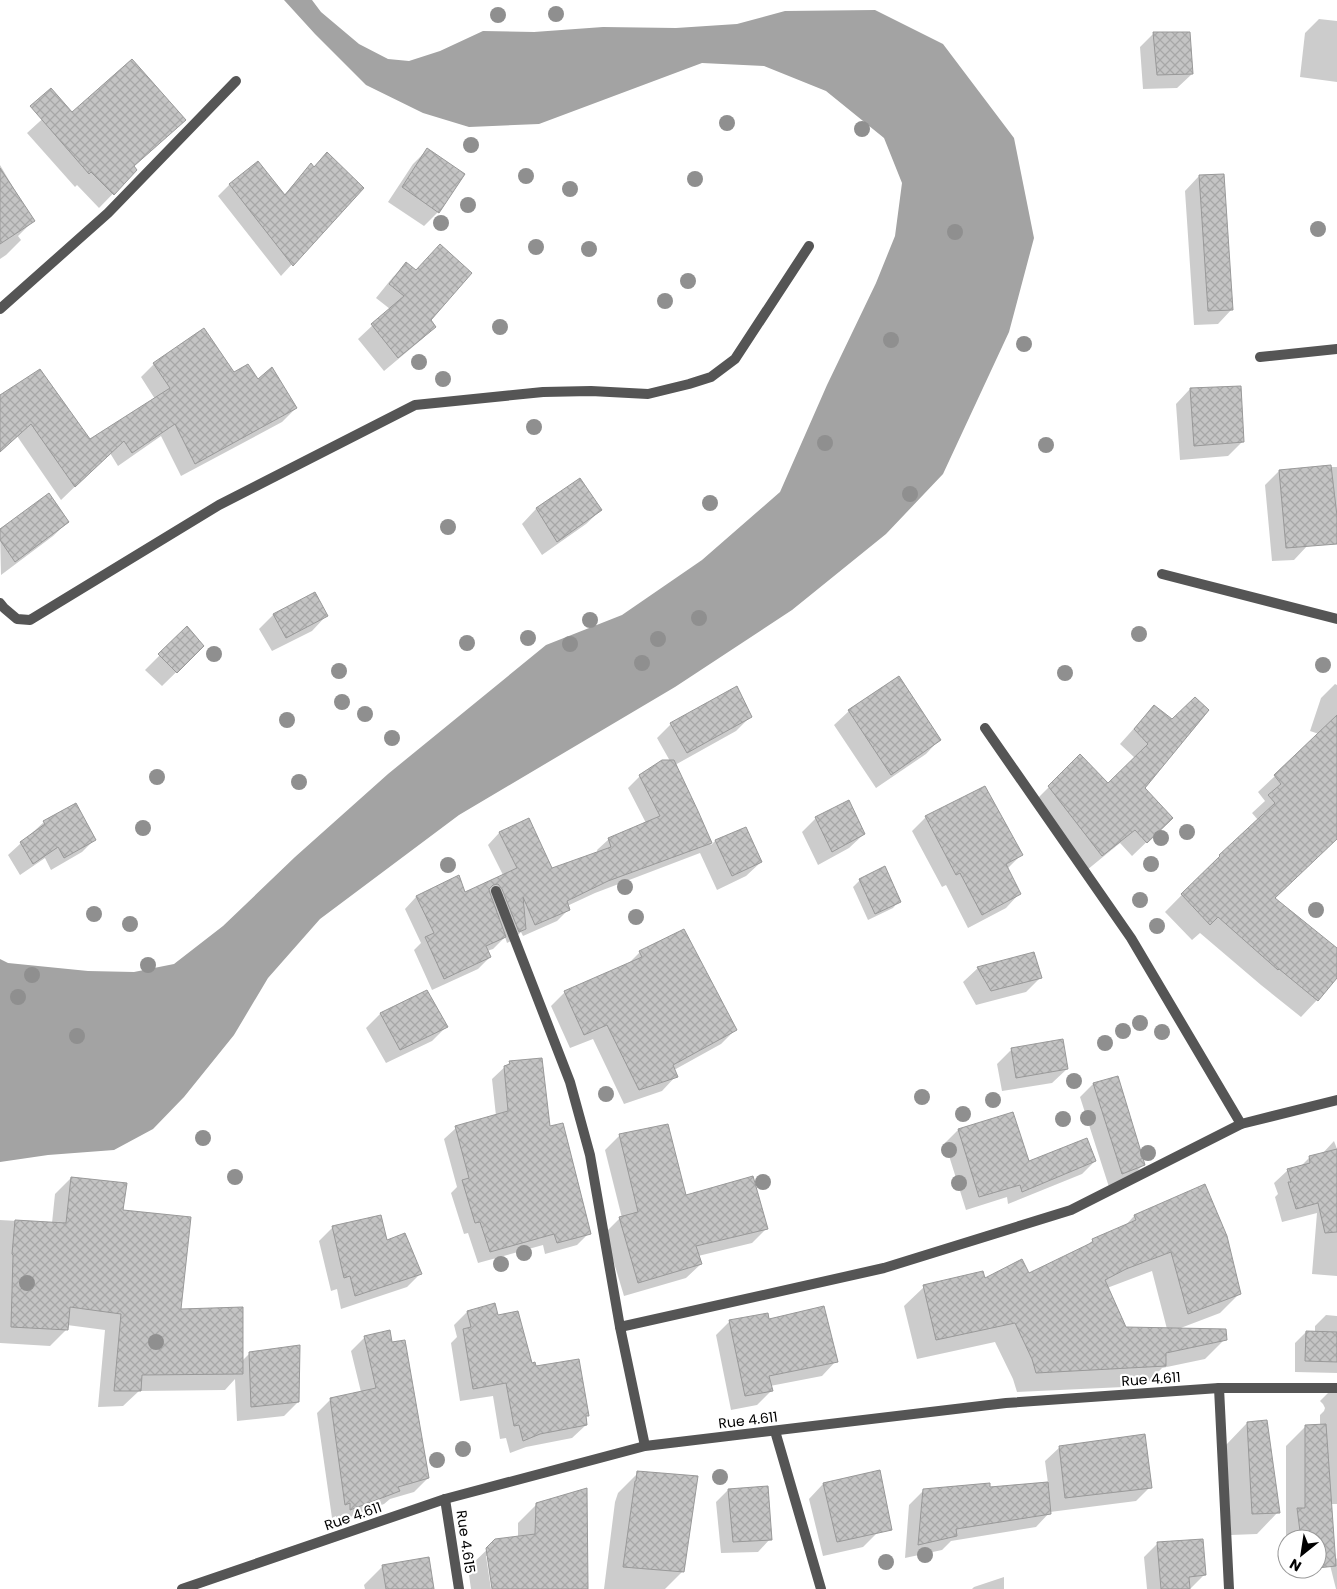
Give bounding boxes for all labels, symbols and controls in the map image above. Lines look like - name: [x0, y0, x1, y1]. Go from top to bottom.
- street label: Rue 4.611: [1121, 1367, 1181, 1391]
- street label: Rue 4.611: [717, 1406, 779, 1434]
- street label: Rue 4.611: [322, 1497, 384, 1535]
- street label: Rue 4.615: [452, 1509, 480, 1575]
- north arrow: [1277, 1529, 1327, 1579]
- text: N: [1286, 1554, 1305, 1577]

